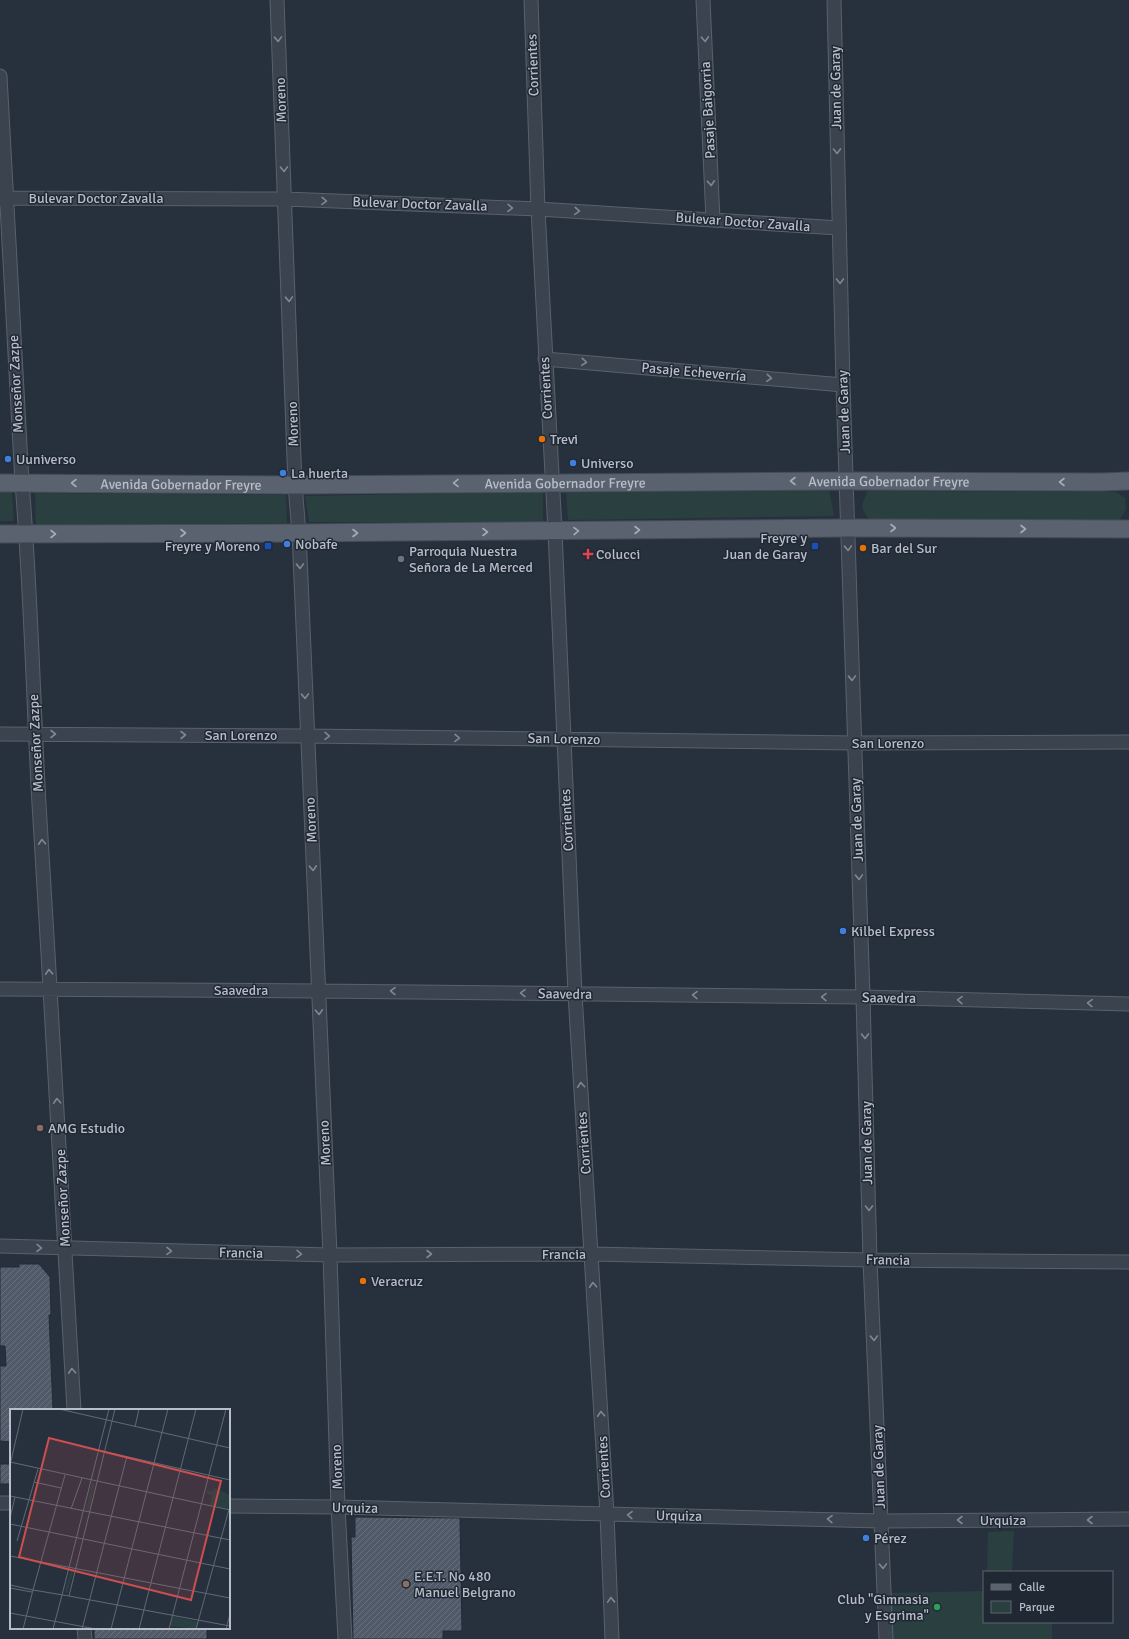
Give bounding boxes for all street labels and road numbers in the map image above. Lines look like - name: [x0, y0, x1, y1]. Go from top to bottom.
- street label: Corrientes: [523, 33, 543, 97]
- street label: Juan de Garay: [827, 45, 845, 130]
- street label: Pasaje Baigorria: [697, 61, 719, 159]
- street label: Moreno: [272, 77, 290, 123]
- street label: Bulevar Doctor Zavalla: [28, 190, 164, 207]
- street label: Bulevar Doctor Zavalla: [352, 193, 488, 215]
- street label: Bulevar Doctor Zavalla: [675, 209, 811, 235]
- street label: Monseñor Zazpe: [5, 335, 27, 433]
- street label: Corrientes: [536, 356, 556, 420]
- street label: Pasaje Echeverría: [641, 359, 747, 385]
- street label: Juan de Garay: [834, 369, 854, 454]
- street label: Moreno: [284, 401, 302, 447]
- street label: Avenida Gobernador Freyre: [808, 472, 970, 490]
- street label: Avenida Gobernador Freyre: [484, 474, 646, 492]
- street label: Avenida Gobernador Freyre: [100, 475, 262, 493]
- street label: Monseñor Zazpe: [25, 694, 47, 792]
- street label: San Lorenzo: [205, 727, 277, 744]
- street label: San Lorenzo: [528, 730, 600, 748]
- street label: San Lorenzo: [852, 735, 924, 752]
- street label: Juan de Garay: [847, 777, 867, 862]
- street label: Corrientes: [557, 788, 577, 852]
- street label: Moreno: [301, 797, 321, 843]
- street label: Saavedra: [214, 982, 268, 999]
- street label: Saavedra: [538, 985, 592, 1003]
- street label: Saavedra: [862, 989, 916, 1007]
- street label: Juan de Garay: [858, 1100, 876, 1185]
- street label: Corrientes: [573, 1111, 595, 1175]
- street label: Moreno: [315, 1120, 335, 1166]
- street label: Monseñor Zazpe: [52, 1149, 74, 1247]
- street label: Francia: [219, 1244, 263, 1262]
- street label: Francia: [542, 1246, 586, 1263]
- street label: Francia: [866, 1251, 910, 1269]
- street label: Juan de Garay: [869, 1424, 889, 1509]
- street label: Corrientes: [594, 1435, 614, 1499]
- street label: Moreno: [328, 1444, 346, 1490]
- street label: Urquiza: [332, 1499, 378, 1517]
- street label: Urquiza: [656, 1507, 702, 1525]
- street label: Urquiza: [980, 1512, 1026, 1529]

